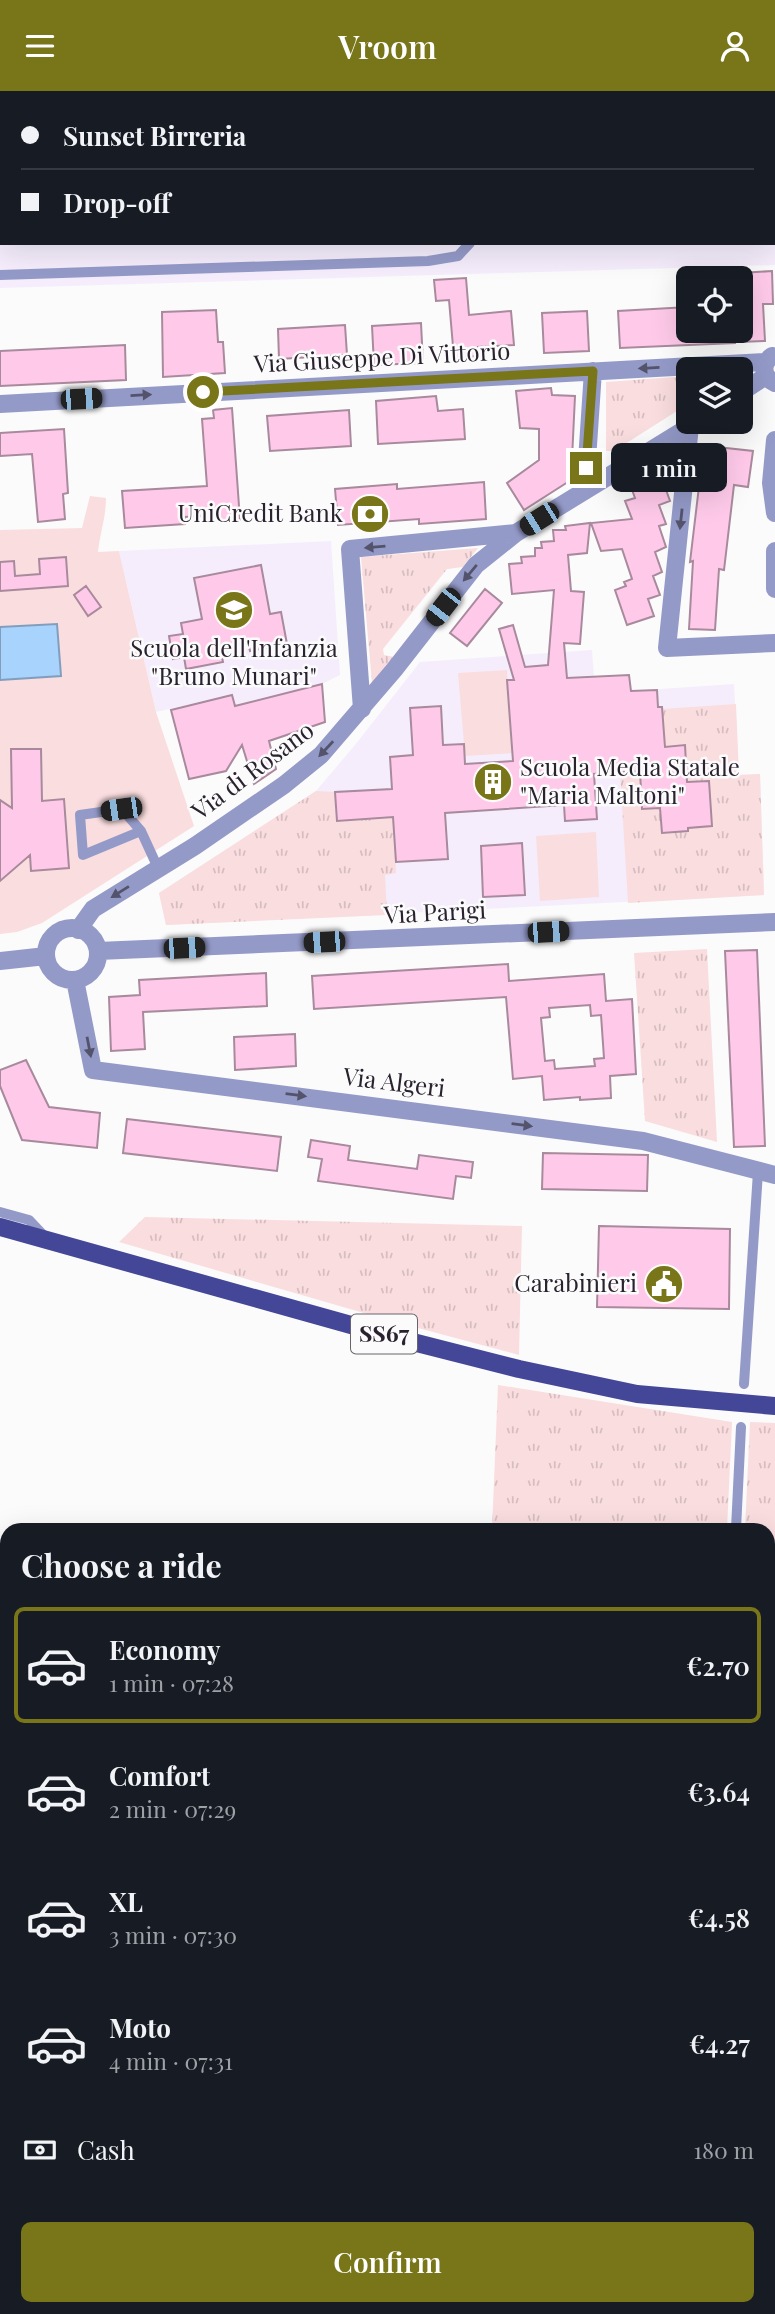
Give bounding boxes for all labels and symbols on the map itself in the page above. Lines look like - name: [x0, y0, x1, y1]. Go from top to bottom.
- street label: Via Giuseppe Di Vittorio: [252, 333, 511, 379]
- one-way arrow: [638, 363, 660, 374]
- route start: [187, 376, 219, 408]
- car: [60, 387, 103, 411]
- one-way arrow: [131, 389, 153, 400]
- callout: 1 min: [610, 443, 726, 493]
- route end: [570, 452, 602, 484]
- bank icon: UniCredit Bank: [349, 493, 391, 535]
- place label: UniCredit Bank: [178, 496, 344, 528]
- car: [516, 499, 563, 539]
- one-way arrow: [675, 508, 686, 530]
- one-way arrow: [364, 541, 386, 552]
- one-way arrow: [463, 563, 478, 581]
- car: [422, 584, 465, 630]
- school or university icon: Scuola dell'Infanzia "Bruno Munari": [213, 589, 255, 631]
- place label: Scuola dell'Infanzia "Bruno Munari": [130, 631, 338, 691]
- street label: Via di Rosano: [183, 713, 319, 826]
- one-way arrow: [319, 740, 335, 757]
- place label: Scuola Media Statale "Maria Maltoni": [520, 750, 740, 810]
- building icon: Scuola Media Statale "Maria Maltoni": [472, 761, 514, 803]
- car: [99, 796, 144, 822]
- one-way arrow: [110, 885, 129, 898]
- street label: Via Parigi: [382, 892, 487, 930]
- car: [527, 920, 570, 944]
- car: [303, 930, 346, 954]
- car: [163, 936, 206, 960]
- one-way arrow: [83, 1036, 94, 1058]
- street label: Via Algeri: [340, 1059, 447, 1103]
- one-way arrow: [285, 1090, 307, 1101]
- one-way arrow: [511, 1119, 533, 1130]
- public building icon: Carabinieri: [643, 1263, 685, 1305]
- place label: Carabinieri: [514, 1266, 637, 1298]
- road number: SS67: [351, 1315, 417, 1353]

